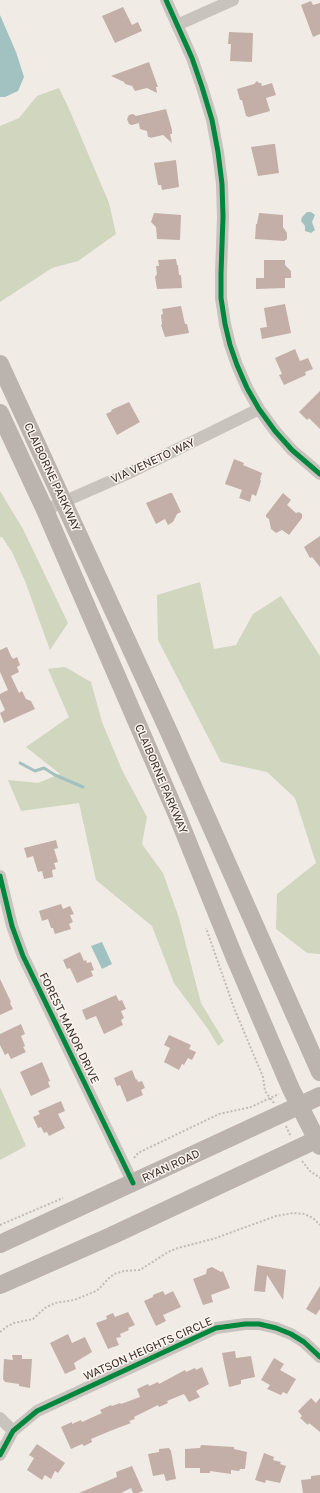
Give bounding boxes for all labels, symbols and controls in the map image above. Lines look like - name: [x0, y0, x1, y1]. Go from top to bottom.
- street label: CLAIBORNE PARKWAY: [21, 421, 83, 533]
- street label: VIA VENETO WAY: [109, 436, 197, 486]
- street label: CLAIBORNE PARKWAY: [132, 722, 190, 836]
- street label: FOREST MANOR DRIVE: [36, 970, 102, 1086]
- street label: RYAN ROAD: [140, 1147, 202, 1185]
- street label: WATSON HEIGHTS CIRCLE: [82, 1315, 214, 1383]

